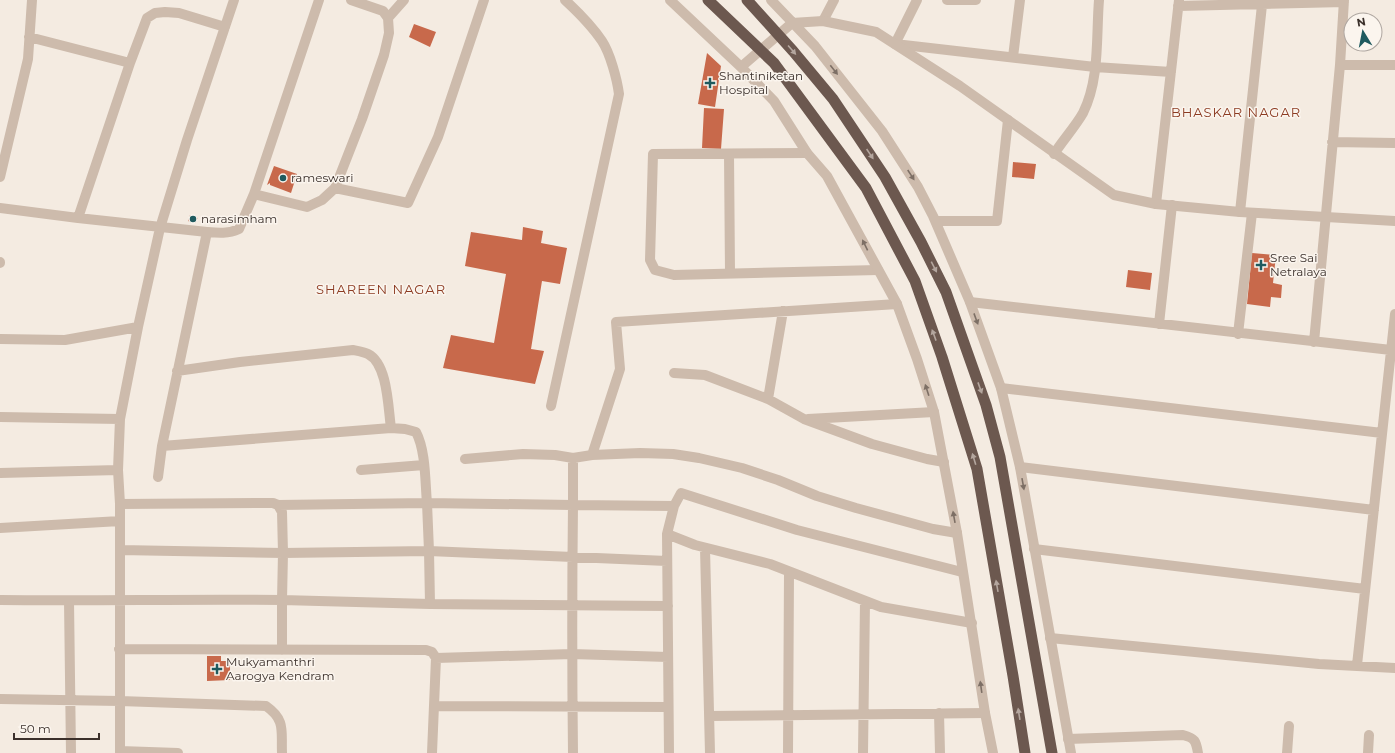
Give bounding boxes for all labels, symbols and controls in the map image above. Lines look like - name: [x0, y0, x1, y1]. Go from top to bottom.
- north arrow: [1343, 12, 1383, 52]
- text: N: [1356, 14, 1367, 30]
- one-way arrow: [787, 45, 796, 55]
- one-way arrow: [830, 65, 839, 76]
- place label: Shantiniketan Hospital: [719, 68, 803, 97]
- marker: Shantiniketan Hospital: [704, 77, 716, 89]
- district label: BHASKAR NAGAR: [1171, 104, 1301, 120]
- one-way arrow: [866, 149, 874, 159]
- place label: rameswari: [291, 170, 353, 185]
- one-way arrow: [907, 170, 914, 181]
- marker: rameswari: [278, 173, 288, 183]
- place label: narasimham: [201, 211, 277, 226]
- marker: narasimham: [188, 214, 198, 224]
- one-way arrow: [862, 240, 868, 251]
- place label: Sree Sai Netralaya: [1270, 250, 1327, 279]
- marker: Sree Sai Netralaya: [1255, 259, 1267, 271]
- one-way arrow: [930, 261, 937, 273]
- district label: SHAREEN NAGAR: [316, 281, 446, 297]
- one-way arrow: [974, 313, 980, 325]
- one-way arrow: [931, 328, 937, 340]
- one-way arrow: [978, 382, 984, 394]
- one-way arrow: [924, 384, 930, 396]
- one-way arrow: [970, 452, 976, 464]
- one-way arrow: [1020, 478, 1026, 490]
- one-way arrow: [951, 511, 957, 523]
- one-way arrow: [994, 580, 1000, 592]
- place label: Mukyamanthri Aarogya Kendram: [226, 654, 334, 683]
- marker: Mukyamanthri Aarogya Kendram: [211, 663, 223, 675]
- one-way arrow: [978, 681, 984, 693]
- one-way arrow: [1016, 708, 1022, 721]
- scale bar: [14, 715, 99, 741]
- text: 50 m: [20, 721, 51, 736]

